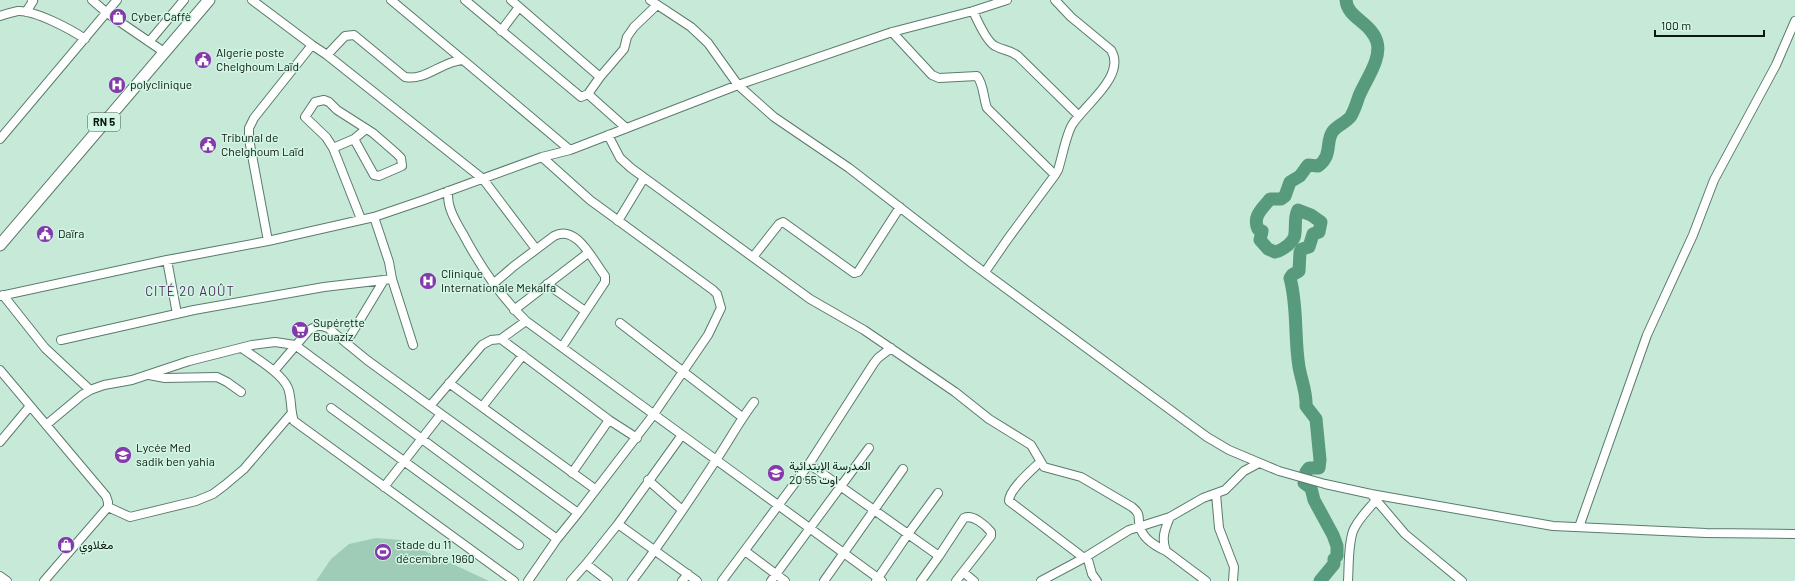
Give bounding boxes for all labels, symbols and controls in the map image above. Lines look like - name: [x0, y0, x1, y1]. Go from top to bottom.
- shop icon: Cyber Caffè: [108, 7, 128, 27]
- place label: Cyber Caffè: [131, 9, 191, 23]
- scale bar: [1655, 12, 1764, 38]
- text: 100 m: [1661, 18, 1691, 32]
- place label: Algerie poste Chelghoum Laïd: [216, 45, 299, 73]
- public building icon: Algerie poste Chelghoum Laïd: [193, 50, 213, 70]
- hospital icon: polyclinique: [107, 75, 127, 95]
- place label: polyclinique: [130, 77, 192, 91]
- road number: RN 5: [88, 113, 120, 131]
- place label: Tribunal de Chelghoum Laïd: [221, 130, 304, 158]
- public building icon: Tribunal de Chelghoum Laïd: [198, 135, 218, 155]
- public building icon: Daïra: [35, 224, 55, 244]
- place label: Daïra: [58, 226, 85, 240]
- place label: Clinique Internationale Mekalfa: [441, 266, 556, 294]
- hospital icon: Clinique Internationale Mekalfa: [418, 271, 438, 291]
- district label: CITÉ 20 AOÛT: [145, 283, 235, 299]
- place label: Supérette Bouaziz: [313, 315, 365, 343]
- supermarket icon: Supérette Bouaziz: [290, 320, 310, 340]
- place label: Lycée Med sadik ben yahia: [136, 440, 215, 468]
- school or university icon: Lycée Med sadik ben yahia: [113, 445, 133, 465]
- place label: المدرسة الإبتدائية 20 اوت 55: [789, 458, 871, 488]
- school or university icon: المدرسة الإبتدائية 20 اوت 55: [766, 463, 786, 483]
- shop icon: مغلاوي: [56, 535, 76, 555]
- place label: مغلاوي: [79, 537, 113, 555]
- place label: stade du 11 décembre 1960: [396, 537, 475, 565]
- sports icon: stade du 11 décembre 1960: [373, 542, 393, 562]

